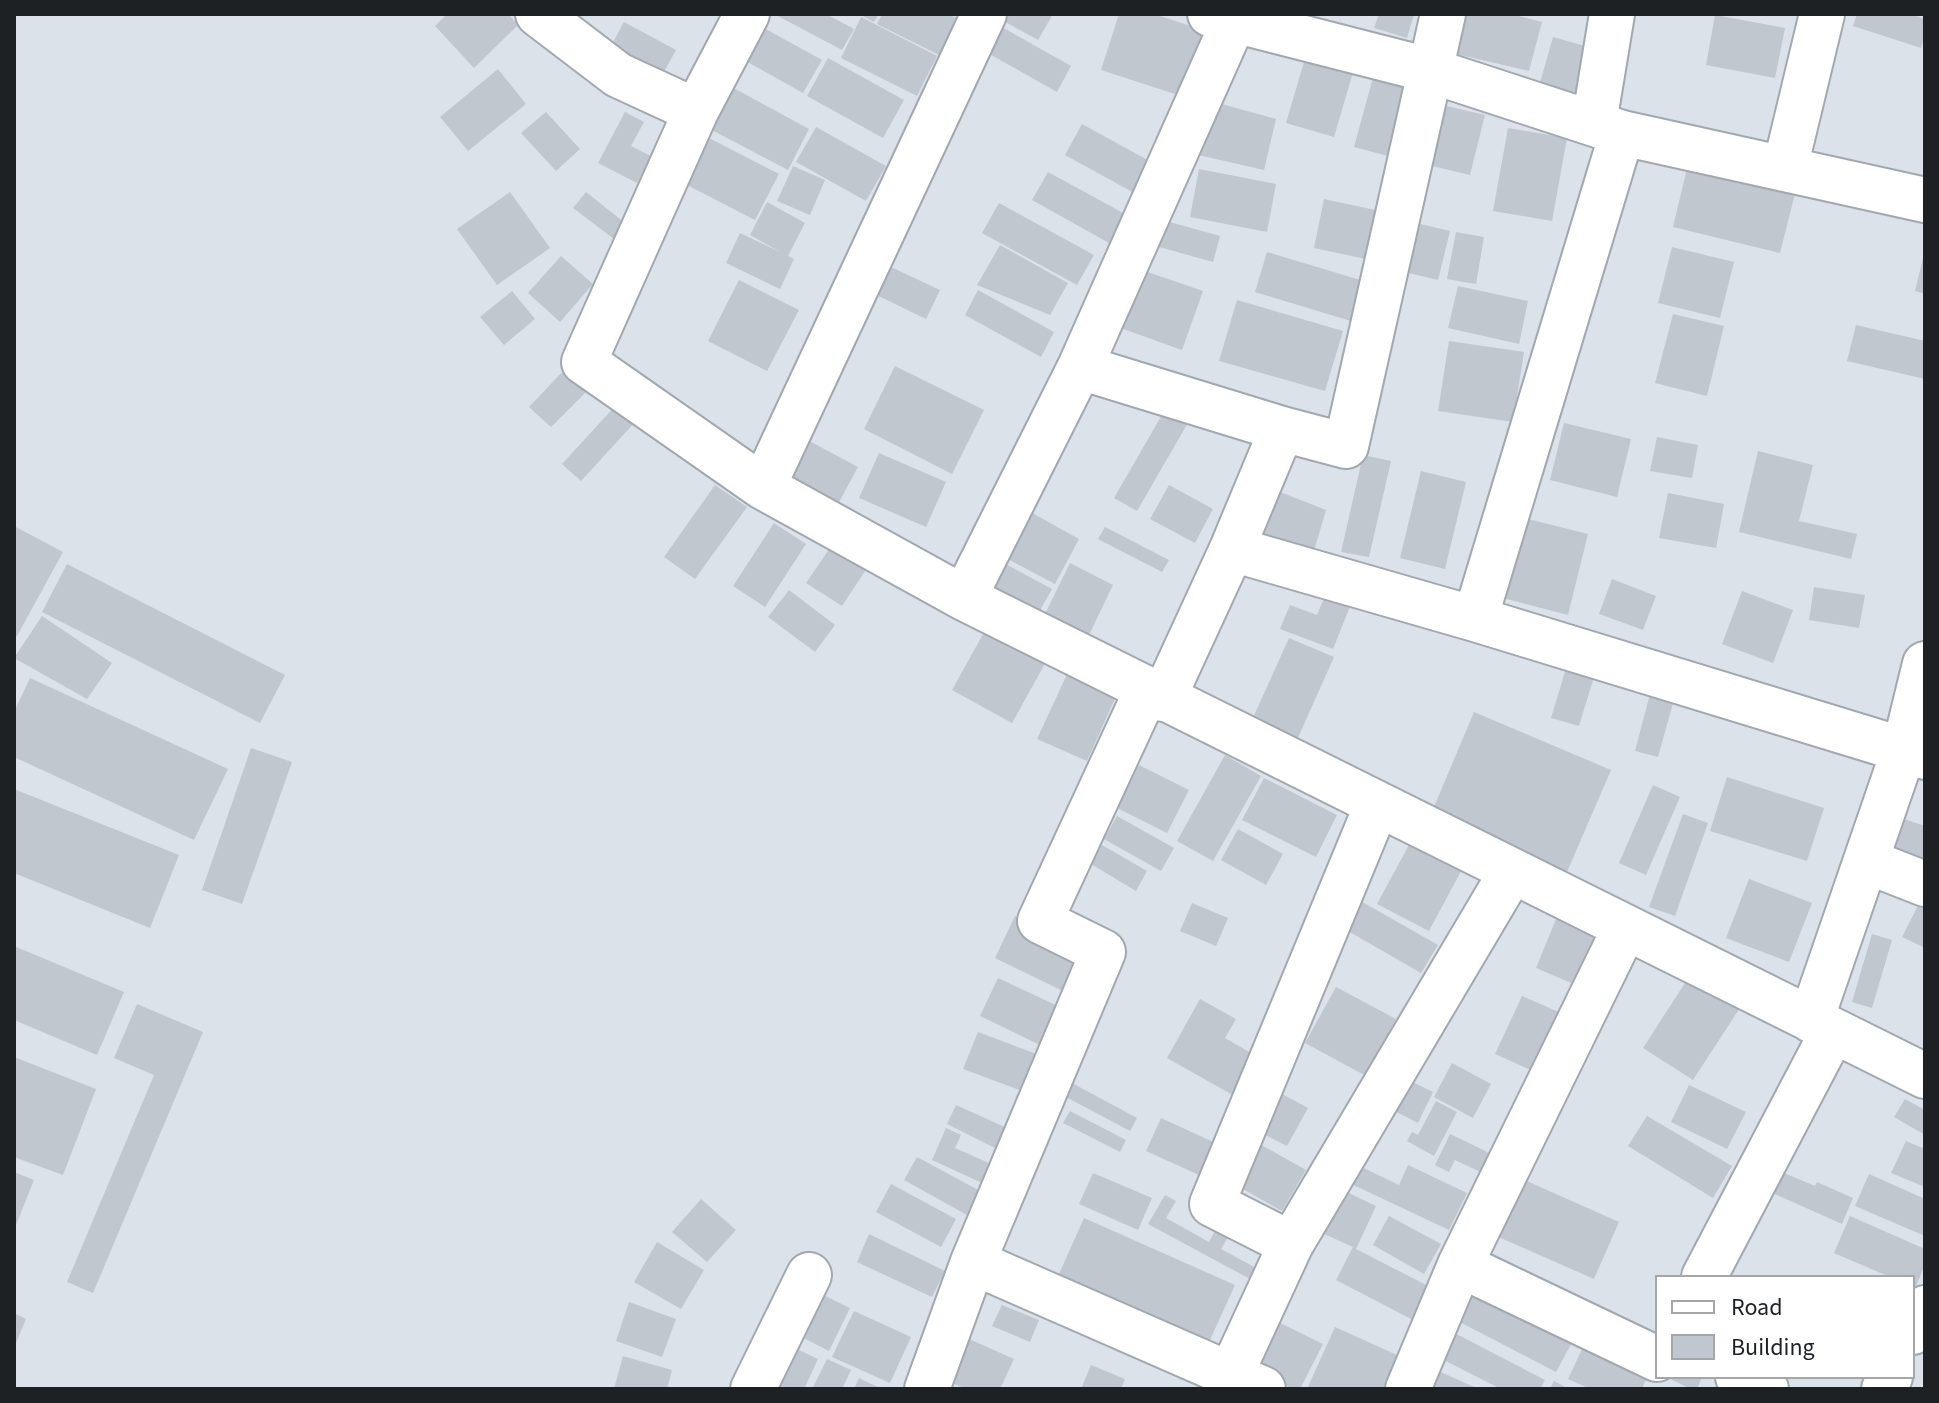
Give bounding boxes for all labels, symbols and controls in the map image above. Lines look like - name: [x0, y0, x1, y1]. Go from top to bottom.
- legend: [1655, 1275, 1915, 1379]
- text: Road: [1731, 1290, 1783, 1325]
- text: Building: [1731, 1330, 1815, 1365]

